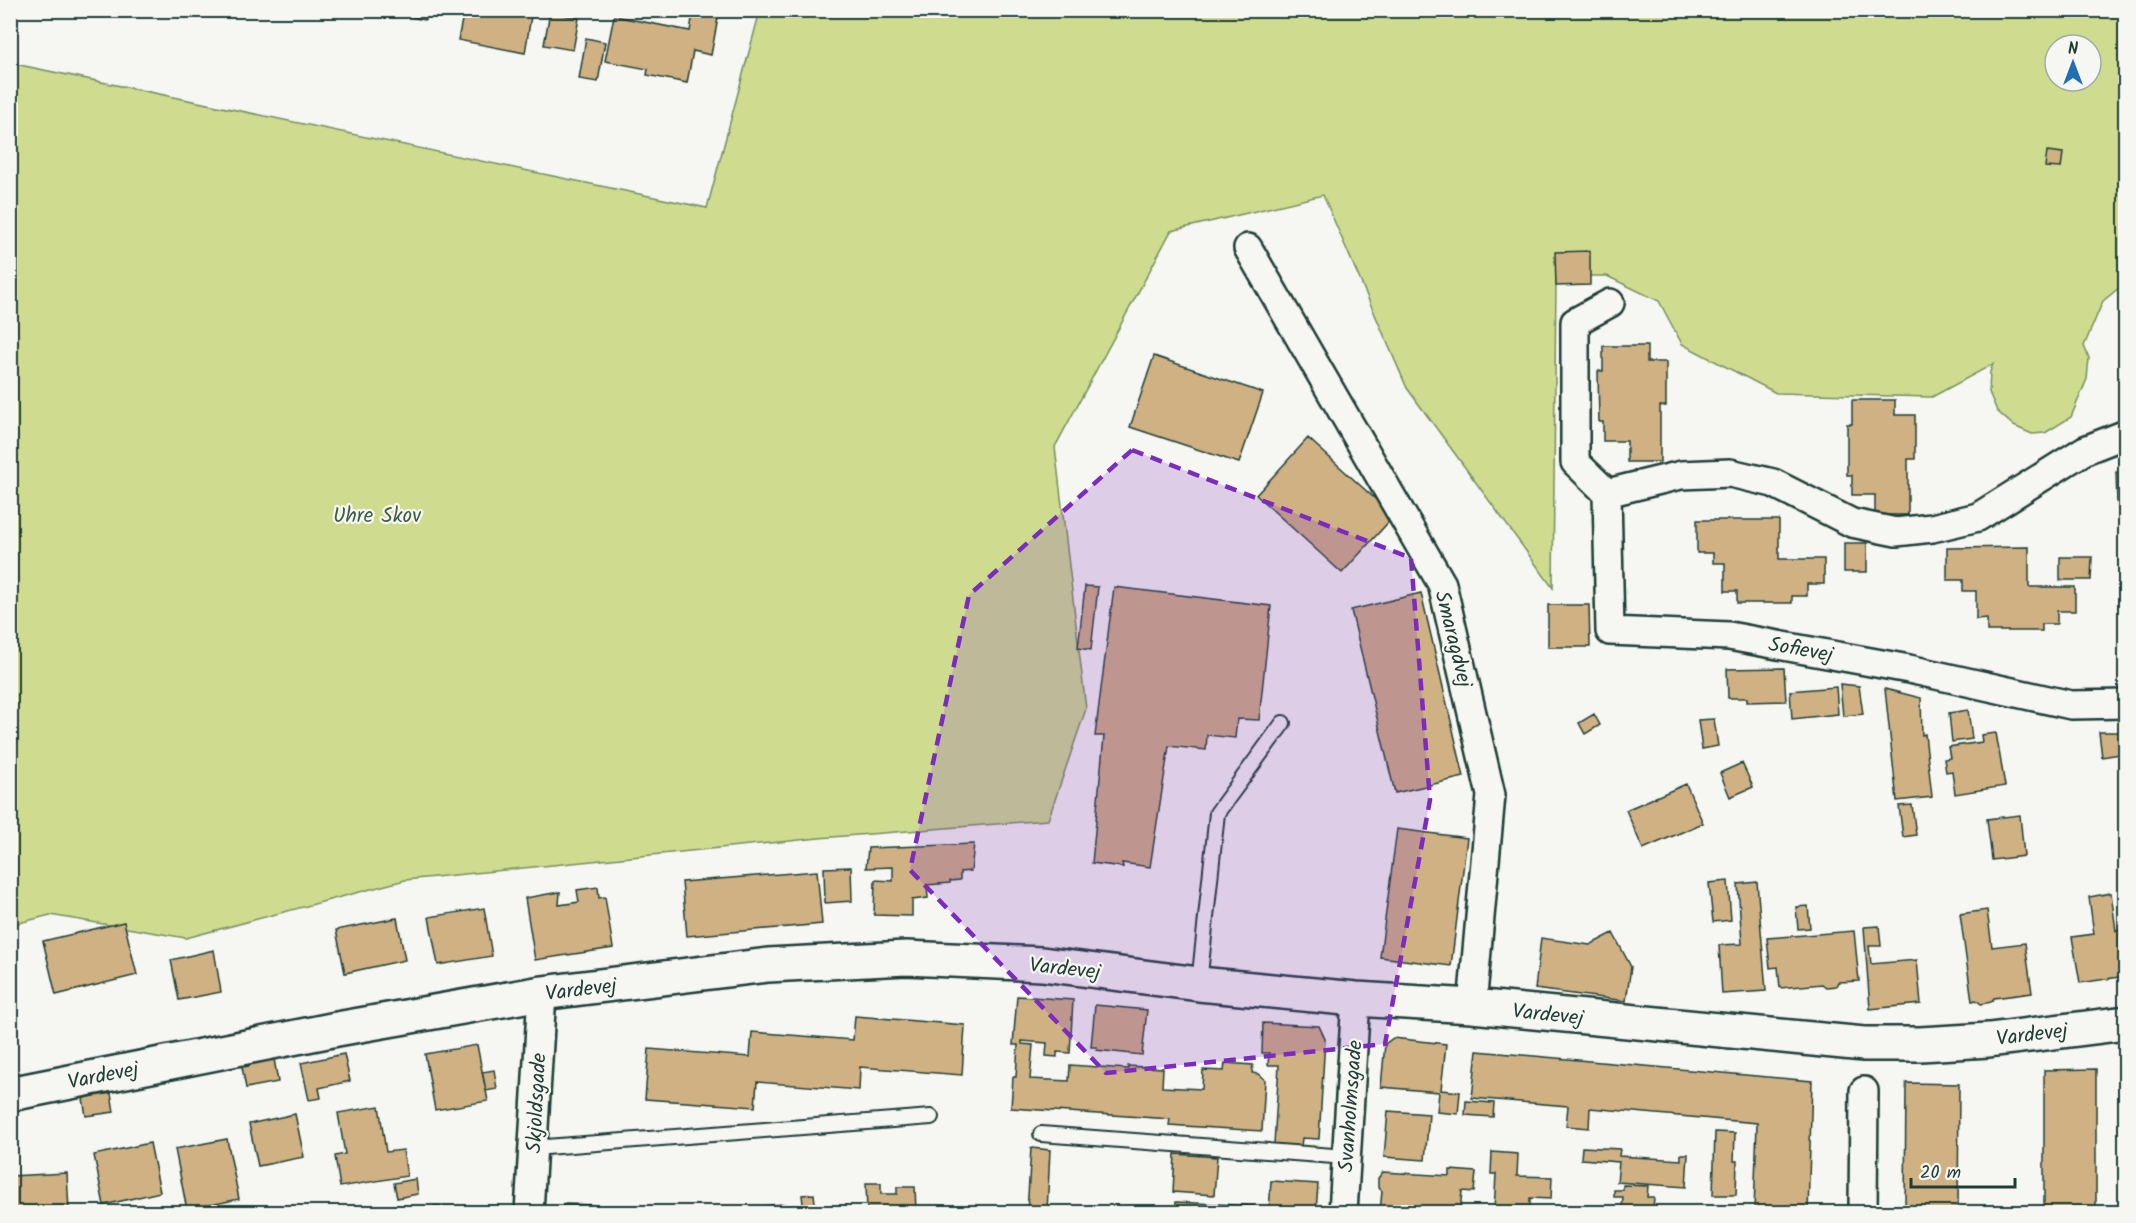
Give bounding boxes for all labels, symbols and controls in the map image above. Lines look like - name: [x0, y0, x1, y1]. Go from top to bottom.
- north arrow: [2043, 33, 2103, 93]
- text: N: [2068, 37, 2078, 62]
- park label: Uhre Skov: [333, 500, 421, 533]
- street label: Smaragdvej: [1425, 588, 1481, 692]
- street label: Sofievej: [1766, 629, 1836, 672]
- street label: Vardevej: [1028, 949, 1103, 990]
- street label: Vardevej: [544, 970, 619, 1011]
- street label: Vardevej: [1511, 995, 1586, 1036]
- street label: Vardevej: [1995, 1015, 2070, 1056]
- street label: Svanholmsgade: [1330, 1038, 1373, 1173]
- street label: Skjoldsgade: [518, 1052, 557, 1154]
- street label: Vardevej: [65, 1053, 142, 1099]
- scale bar: [1911, 1151, 2014, 1189]
- text: 20 m: [1920, 1159, 1961, 1188]

